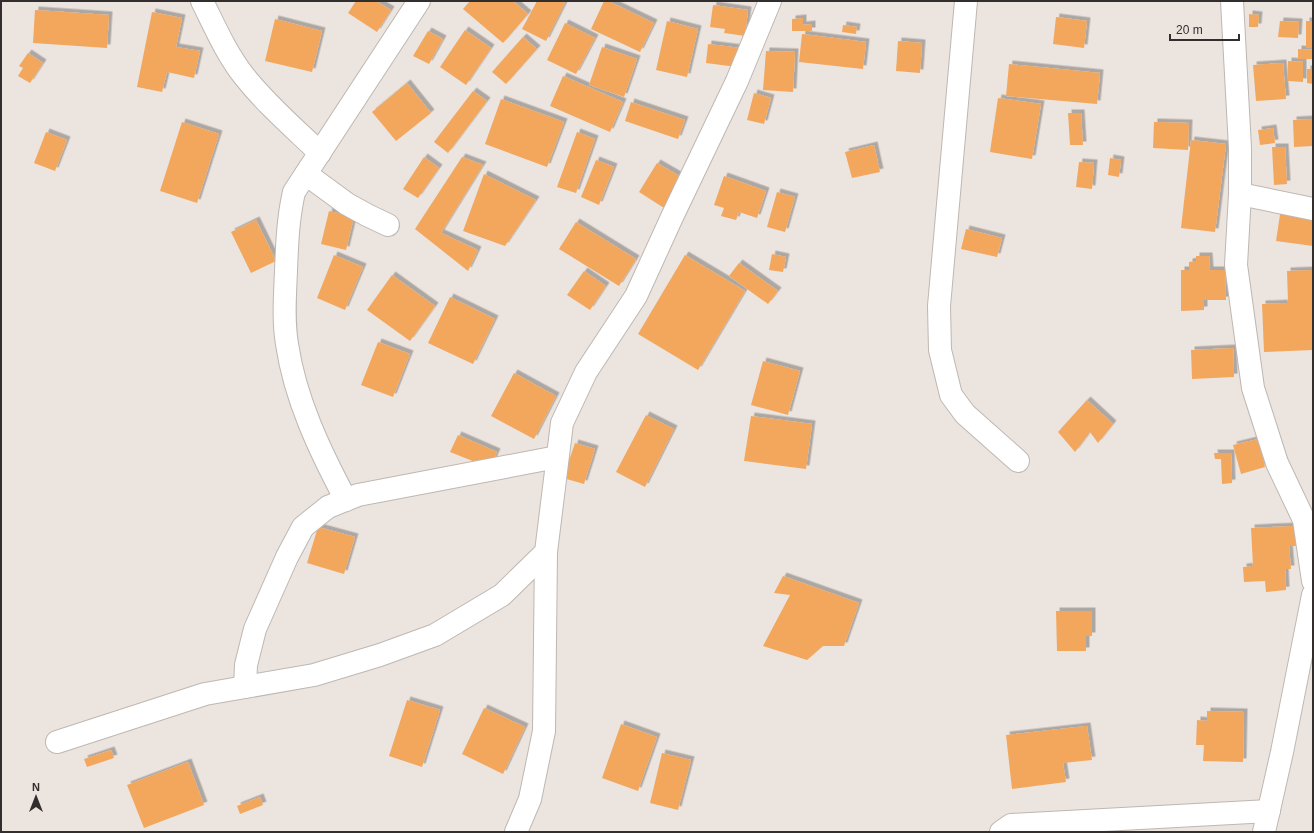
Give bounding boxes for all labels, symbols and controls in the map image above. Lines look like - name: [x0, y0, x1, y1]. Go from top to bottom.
- scale bar: [1170, 16, 1239, 42]
- text: 20 m: [1176, 23, 1203, 37]
- north arrow: [16, 777, 56, 817]
- text: N: [32, 781, 40, 793]

